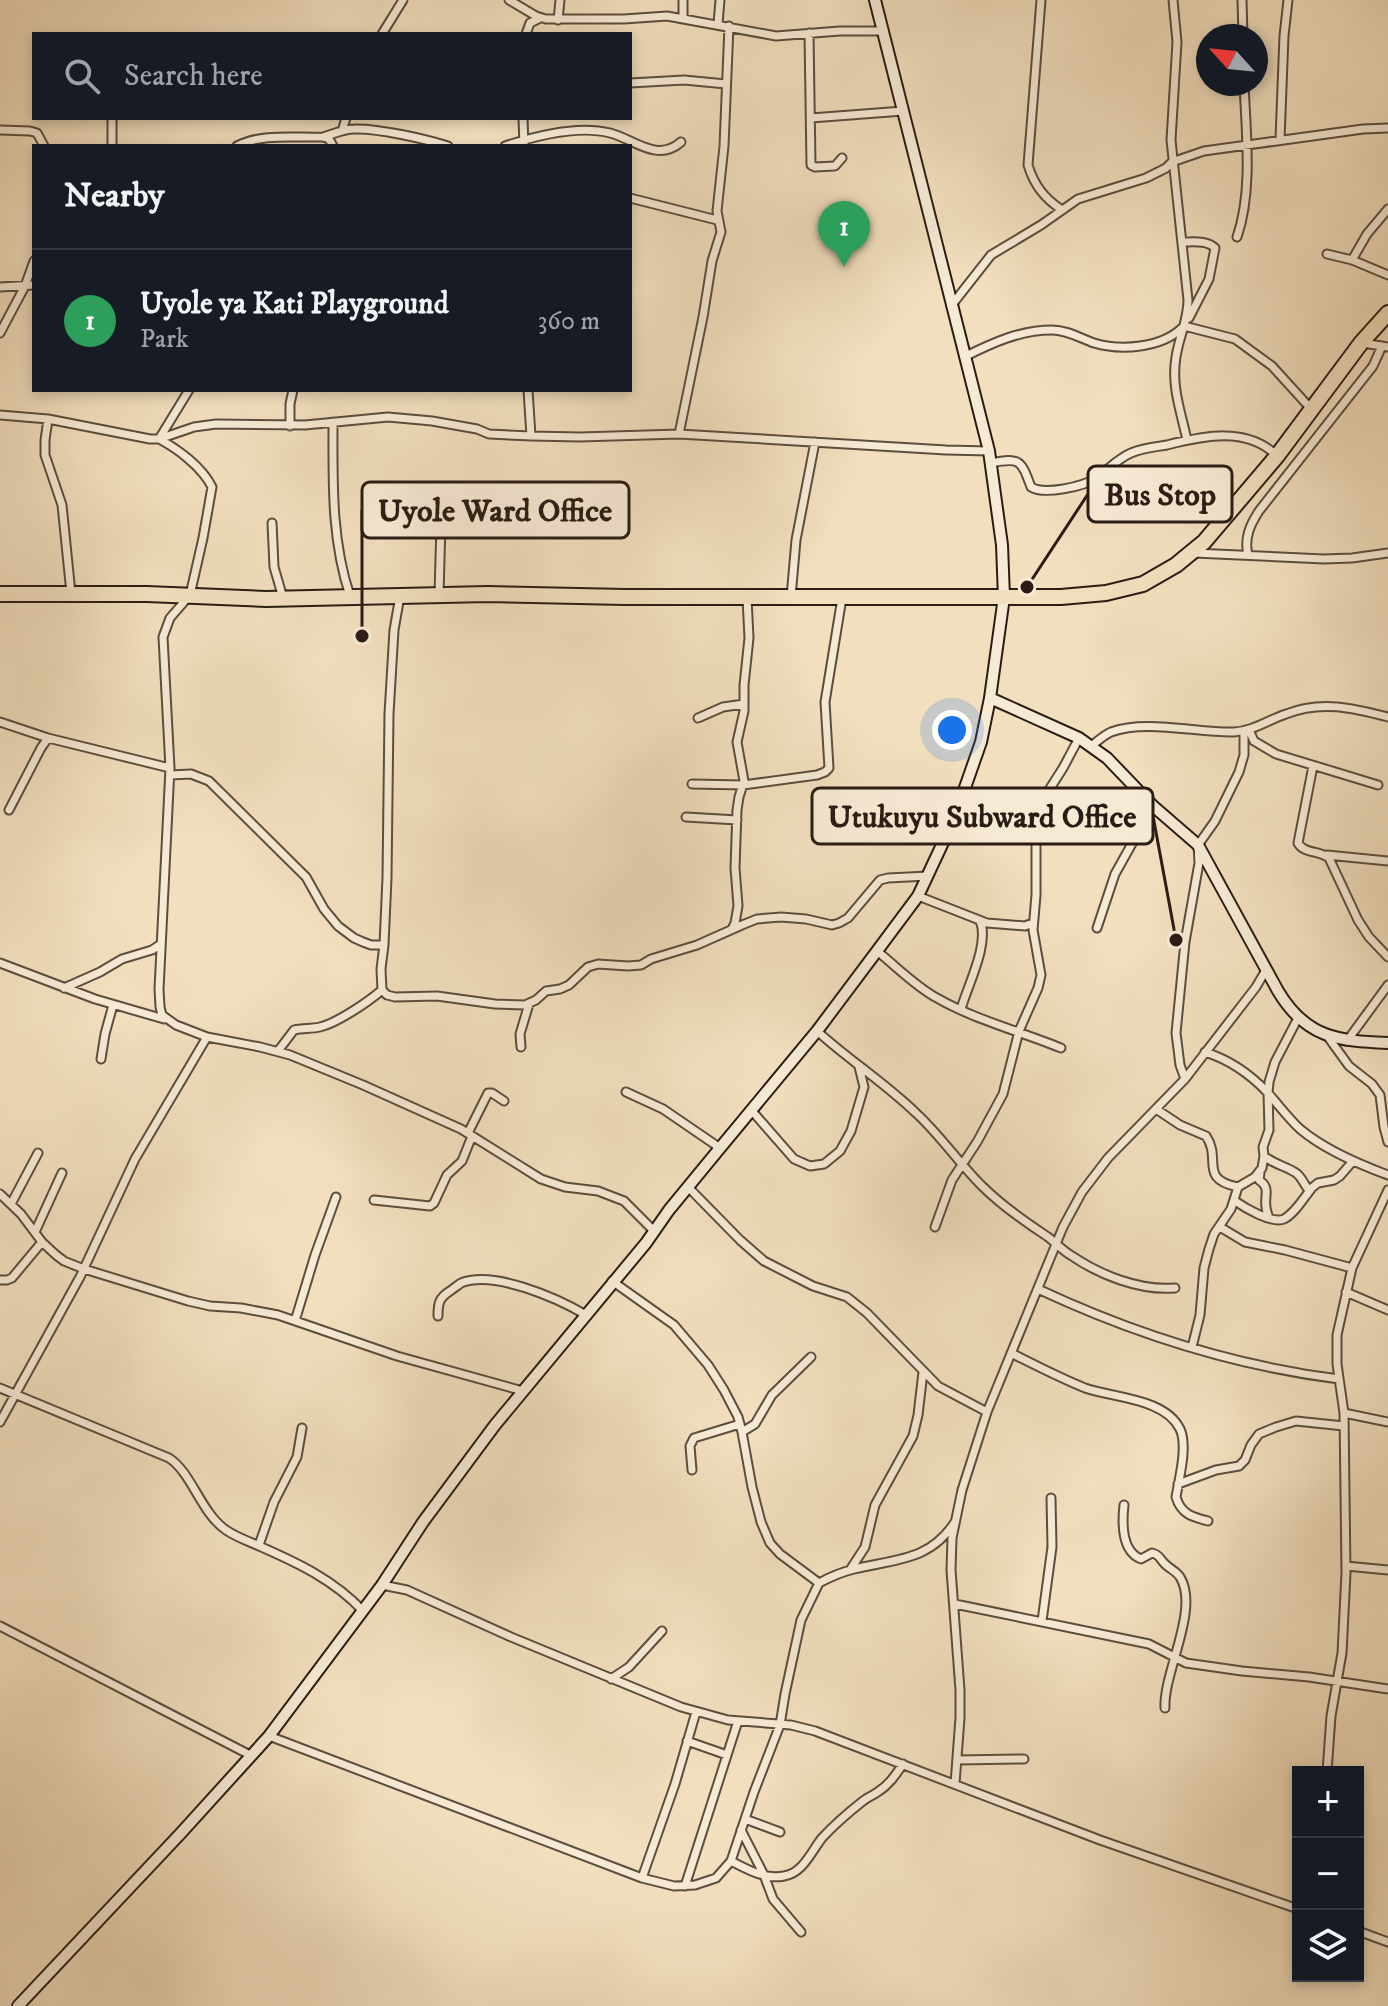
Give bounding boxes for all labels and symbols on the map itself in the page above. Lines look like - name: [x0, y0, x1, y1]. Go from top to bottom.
- north arrow: [1196, 24, 1268, 96]
- pin: 1: [818, 201, 870, 267]
- callout: Bus Stop: [1088, 466, 1232, 522]
- text: Bus Stop: [1104, 476, 1216, 516]
- callout: Uyole Ward Office: [362, 482, 629, 538]
- text: Uyole Ward Office: [378, 492, 612, 532]
- your location: [932, 710, 972, 750]
- callout: Utukuyu Subward Office: [812, 788, 1153, 844]
- text: Utukuyu Subward Office: [828, 798, 1136, 838]

